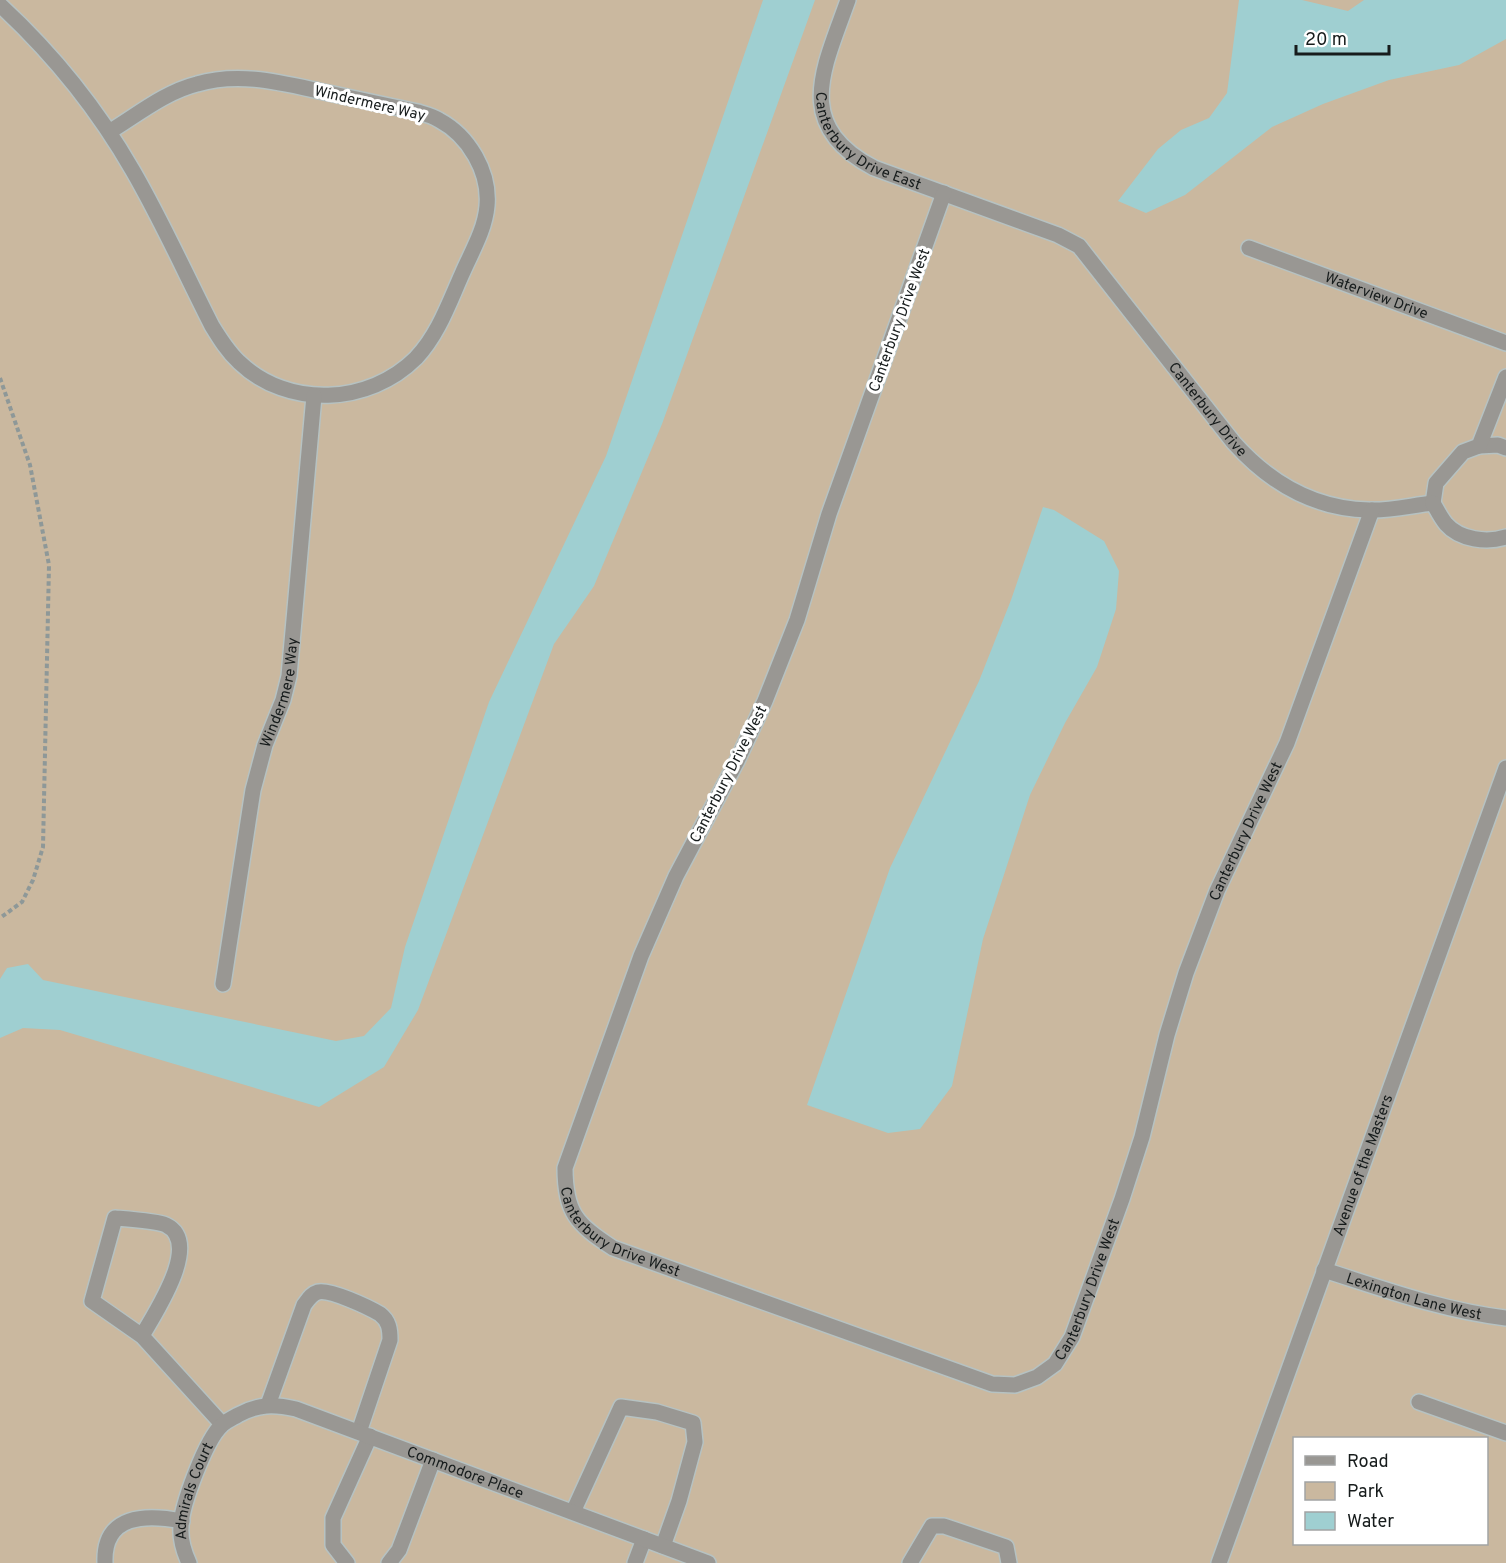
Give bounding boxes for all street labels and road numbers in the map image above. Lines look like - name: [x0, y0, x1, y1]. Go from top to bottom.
- street label: Windermere Way: [312, 82, 427, 126]
- street label: Canterbury Drive East: [810, 92, 923, 195]
- street label: Canterbury Drive West: [866, 246, 935, 395]
- street label: Waterview Drive: [1322, 269, 1430, 324]
- street label: Canterbury Drive: [1163, 359, 1250, 462]
- street label: Windermere Way: [257, 637, 303, 751]
- street label: Canterbury Drive West: [686, 703, 772, 846]
- street label: Canterbury Drive West: [1206, 759, 1288, 904]
- street label: Avenue of the Masters: [1330, 1092, 1398, 1239]
- street label: Canterbury Drive West: [555, 1185, 682, 1282]
- street label: Canterbury Drive West: [1051, 1216, 1125, 1365]
- street label: Lexington Lane West: [1344, 1270, 1483, 1325]
- street label: Admirals Court: [173, 1440, 219, 1541]
- street label: Commodore Place: [404, 1443, 526, 1504]

